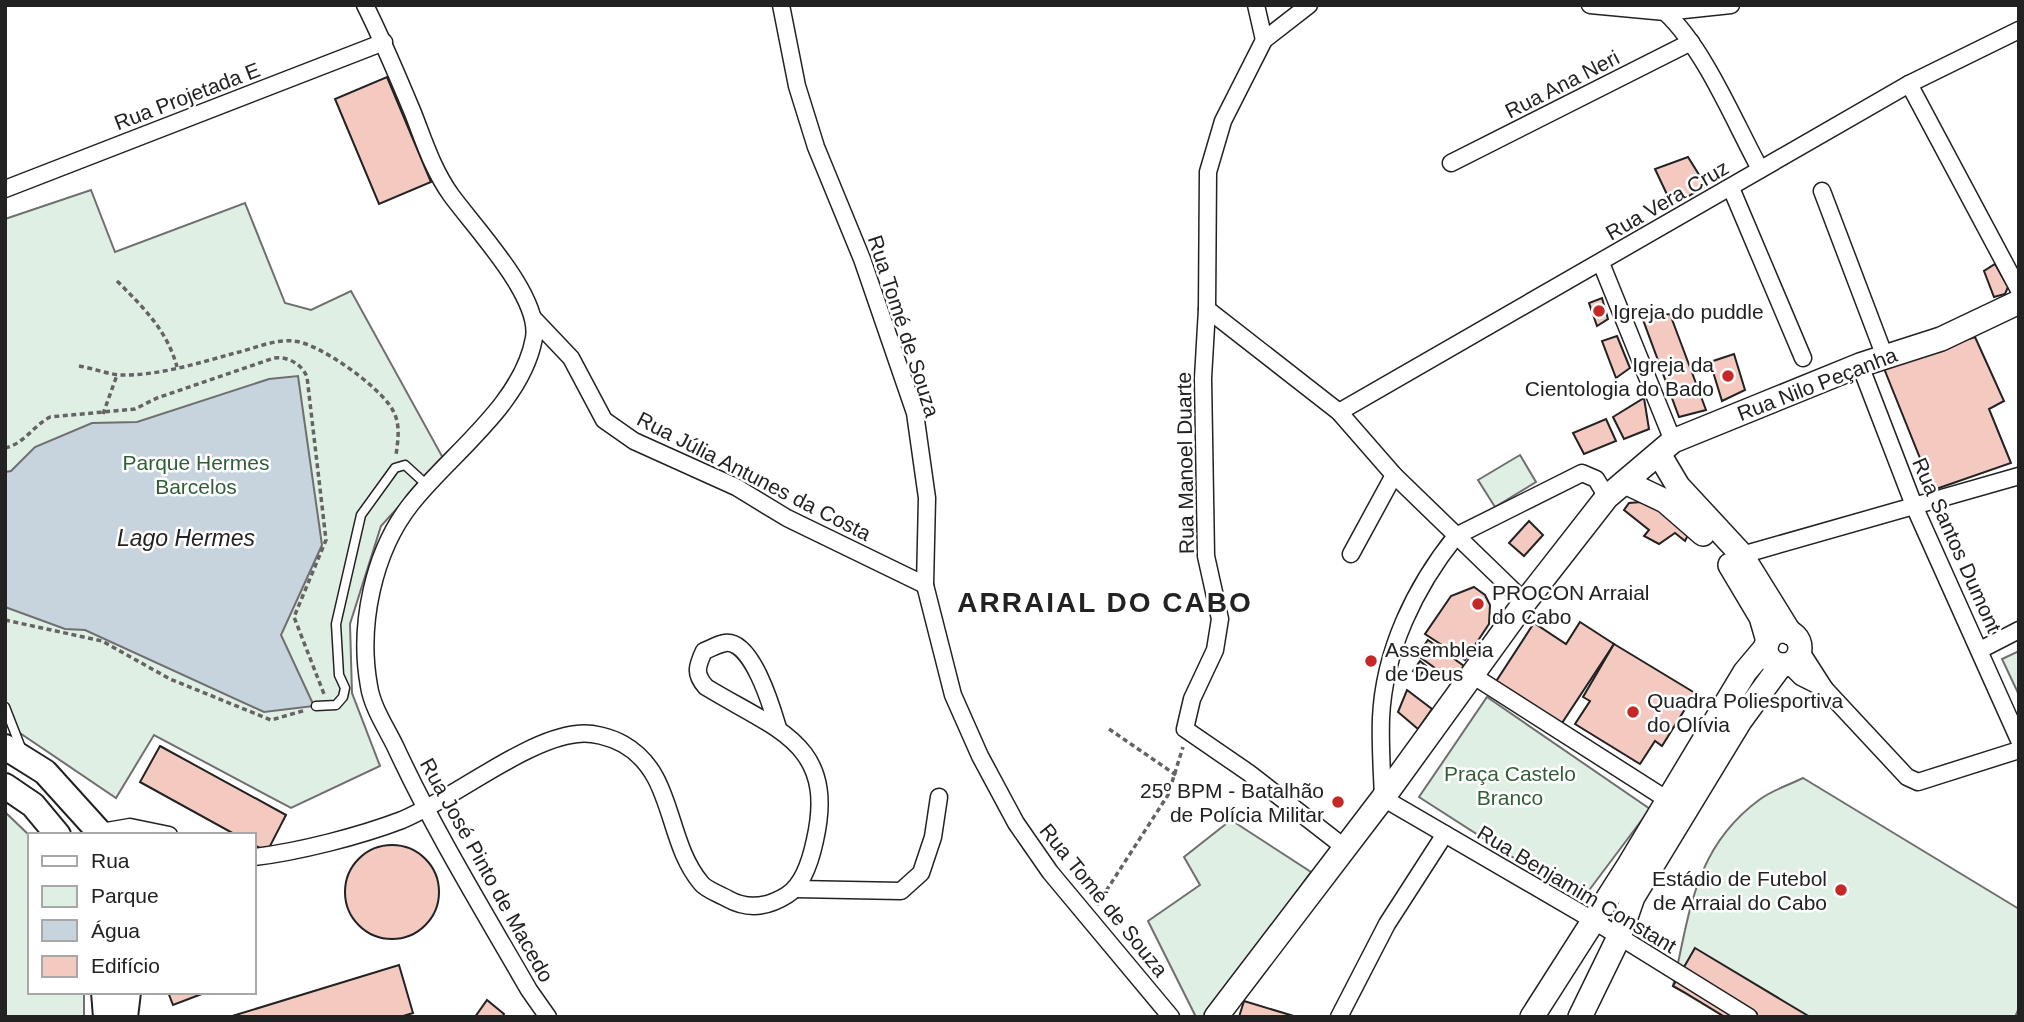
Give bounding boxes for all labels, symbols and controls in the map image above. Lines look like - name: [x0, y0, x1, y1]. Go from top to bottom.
- street label: Rua Ana Neri: [1501, 45, 1623, 123]
- street label: Rua Projetada E: [111, 58, 263, 134]
- street label: Rua Vera Cruz: [1602, 156, 1732, 244]
- street label: Rua Tomé de Souza: [864, 232, 944, 420]
- place label: Igreja do puddle: [1613, 300, 1764, 323]
- marker: Igreja do puddle: [1591, 303, 1607, 319]
- street label: Rua Nilo Peçanha: [1734, 343, 1900, 425]
- place label: Igreja da Cientologia do Bado: [1525, 353, 1714, 400]
- marker: Igreja da Cientologia do Bado: [1720, 368, 1736, 384]
- street label: Rua Manoel Duarte: [1172, 372, 1198, 554]
- street label: Rua Júlia Antunes da Costa: [633, 407, 875, 545]
- park label: Parque Hermes Barcelos: [122, 451, 270, 498]
- street label: Rua Santos Dumont: [1908, 454, 2006, 636]
- water label: Lago Hermes: [117, 525, 256, 551]
- place label: PROCON Arraial do Cabo: [1492, 581, 1650, 628]
- district label: ARRAIAL DO CABO: [957, 587, 1253, 618]
- marker: PROCON Arraial do Cabo: [1470, 596, 1486, 612]
- place label: Assembleia de Deus: [1385, 638, 1494, 685]
- marker: Assembleia de Deus: [1363, 653, 1379, 669]
- place label: Quadra Poliesportiva do Olívia: [1647, 689, 1843, 736]
- marker: Quadra Poliesportiva do Olívia: [1625, 704, 1641, 720]
- street label: Rua José Pinto de Macedo: [416, 754, 558, 986]
- park label: Praça Castelo Branco: [1444, 762, 1576, 809]
- place label: 25º BPM - Batalhão de Polícia Militar: [1140, 779, 1324, 826]
- marker: 25º BPM - Batalhão de Polícia Militar: [1330, 794, 1346, 810]
- street label: Rua Tomé de Souza: [1035, 819, 1173, 981]
- street label: Rua Benjamim Constant: [1474, 821, 1681, 958]
- legend: [28, 833, 256, 994]
- text: Rua: [91, 849, 130, 872]
- place label: Estádio de Futebol de Arraial do Cabo: [1652, 867, 1827, 914]
- marker: Estádio de Futebol de Arraial do Cabo: [1833, 882, 1849, 898]
- text: Parque: [91, 884, 159, 907]
- text: Água: [91, 919, 140, 942]
- text: Edifício: [91, 954, 160, 977]

